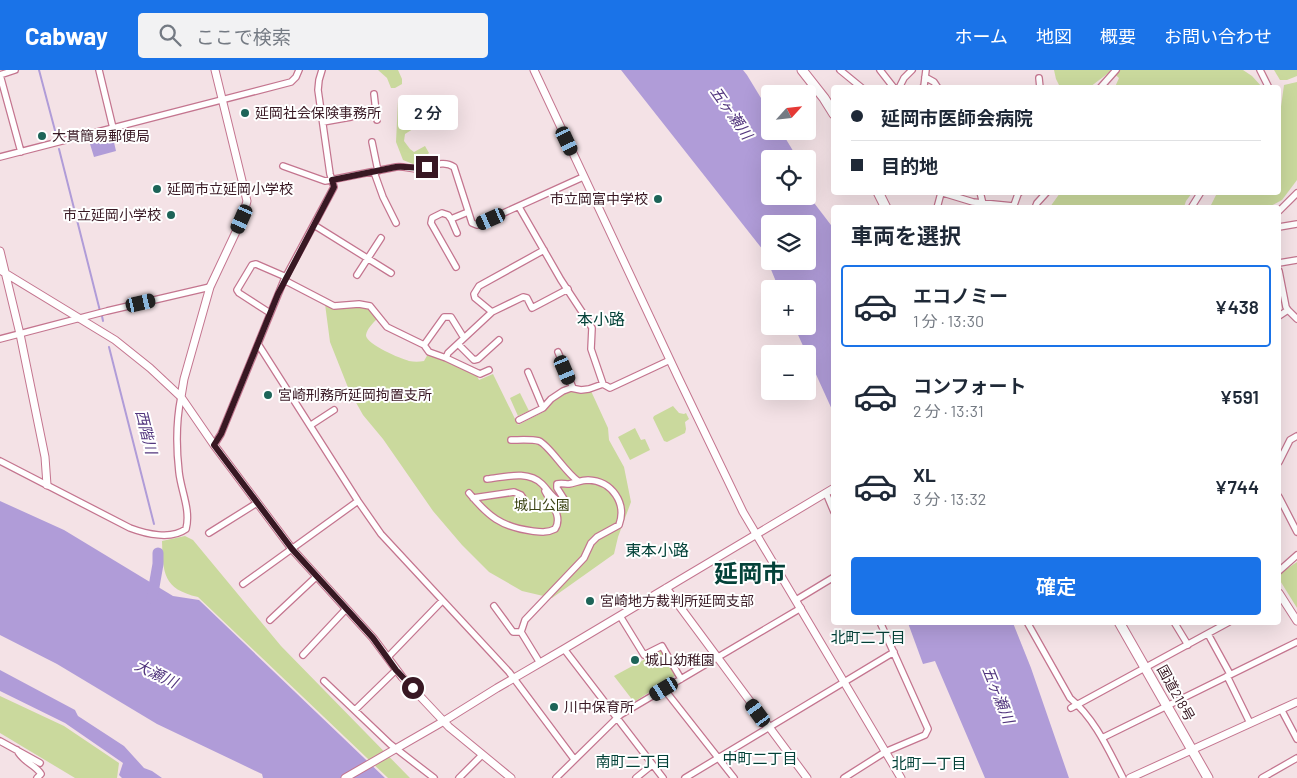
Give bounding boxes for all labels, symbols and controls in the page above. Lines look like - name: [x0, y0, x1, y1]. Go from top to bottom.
- search box: [138, 13, 488, 58]
- text: Cabway: [25, 21, 108, 50]
- icon: search: [156, 21, 184, 49]
- text: ここで検索: [196, 25, 291, 48]
- text: ホーム: [955, 25, 1008, 47]
- text: 地図: [1036, 25, 1072, 47]
- text: 概要: [1100, 25, 1136, 47]
- text: お問い合わせ: [1164, 25, 1272, 47]
- water label: 五ヶ瀬川: [707, 83, 758, 144]
- north arrow: [761, 85, 816, 140]
- map controls: [761, 85, 816, 400]
- callout: 2 分: [397, 94, 457, 129]
- text: 2 分: [414, 103, 442, 122]
- place label: 延岡社会保険事務所: [255, 104, 381, 121]
- text: 延岡市医師会病院: [881, 106, 1033, 129]
- marker: 延岡社会保険事務所: [239, 107, 251, 119]
- car: [553, 124, 580, 158]
- place label: 大貫簡易郵便局: [52, 127, 150, 144]
- marker: 大貫簡易郵便局: [36, 130, 48, 142]
- button: locate: [761, 150, 816, 205]
- text: 目的地: [881, 154, 938, 177]
- route end: [416, 156, 438, 178]
- place label: 延岡市立延岡小学校: [167, 180, 293, 197]
- marker: 延岡市立延岡小学校: [151, 183, 163, 195]
- place label: 市立岡富中学校: [550, 190, 648, 207]
- marker: 市立岡富中学校: [652, 193, 664, 205]
- car: [229, 202, 254, 236]
- place label: 市立延岡小学校: [63, 206, 161, 223]
- car: [474, 206, 507, 232]
- marker: 市立延岡小学校: [165, 209, 177, 221]
- button: layers: [761, 215, 816, 270]
- text: 車両を選択: [851, 222, 961, 248]
- button: +: [761, 280, 816, 335]
- icon: car: [853, 284, 898, 329]
- text: エコノミー: [913, 284, 1008, 307]
- car: [124, 292, 157, 314]
- text: ¥438: [1215, 295, 1259, 318]
- district label: 本小路: [577, 309, 625, 328]
- text: 1 分 · 13:30: [913, 311, 984, 330]
- button: −: [761, 345, 816, 400]
- car: [552, 353, 577, 387]
- icon: car: [853, 374, 898, 419]
- text: コンフォート: [913, 374, 1026, 397]
- text: ¥591: [1220, 385, 1259, 408]
- place label: 宮崎刑務所延岡拘置支所: [278, 386, 432, 403]
- marker: 宮崎刑務所延岡拘置支所: [262, 389, 274, 401]
- text: 2 分 · 13:31: [913, 401, 984, 420]
- water label: 西階川: [133, 408, 162, 458]
- text: XL: [913, 463, 936, 486]
- icon: car: [853, 464, 898, 509]
- text: ¥744: [1214, 475, 1259, 498]
- text: 3 分 · 13:32: [913, 489, 986, 508]
- park label: 城山公園: [514, 496, 570, 513]
- district label: 東本小路: [625, 540, 689, 559]
- button: 確定: [851, 557, 1261, 615]
- district label: 延岡市: [714, 558, 786, 587]
- place label: 宮崎地方裁判所延岡支部: [600, 592, 754, 609]
- marker: 宮崎地方裁判所延岡支部: [584, 595, 596, 607]
- district label: 北町二丁目: [830, 628, 906, 646]
- place label: 城山幼稚園: [645, 651, 715, 668]
- marker: 城山幼稚園: [629, 654, 641, 666]
- water label: 大瀬川: [132, 655, 182, 692]
- street label: 国道218号: [1154, 662, 1199, 724]
- water label: 五ヶ瀬川: [979, 663, 1019, 728]
- car: [647, 675, 680, 703]
- route start: [402, 677, 424, 699]
- car: [743, 696, 772, 730]
- place label: 川中保育所: [564, 698, 634, 715]
- marker: 川中保育所: [548, 701, 560, 713]
- district label: 中町二丁目: [722, 749, 798, 767]
- district label: 南町二丁目: [595, 752, 671, 770]
- district label: 北町一丁目: [891, 754, 967, 772]

